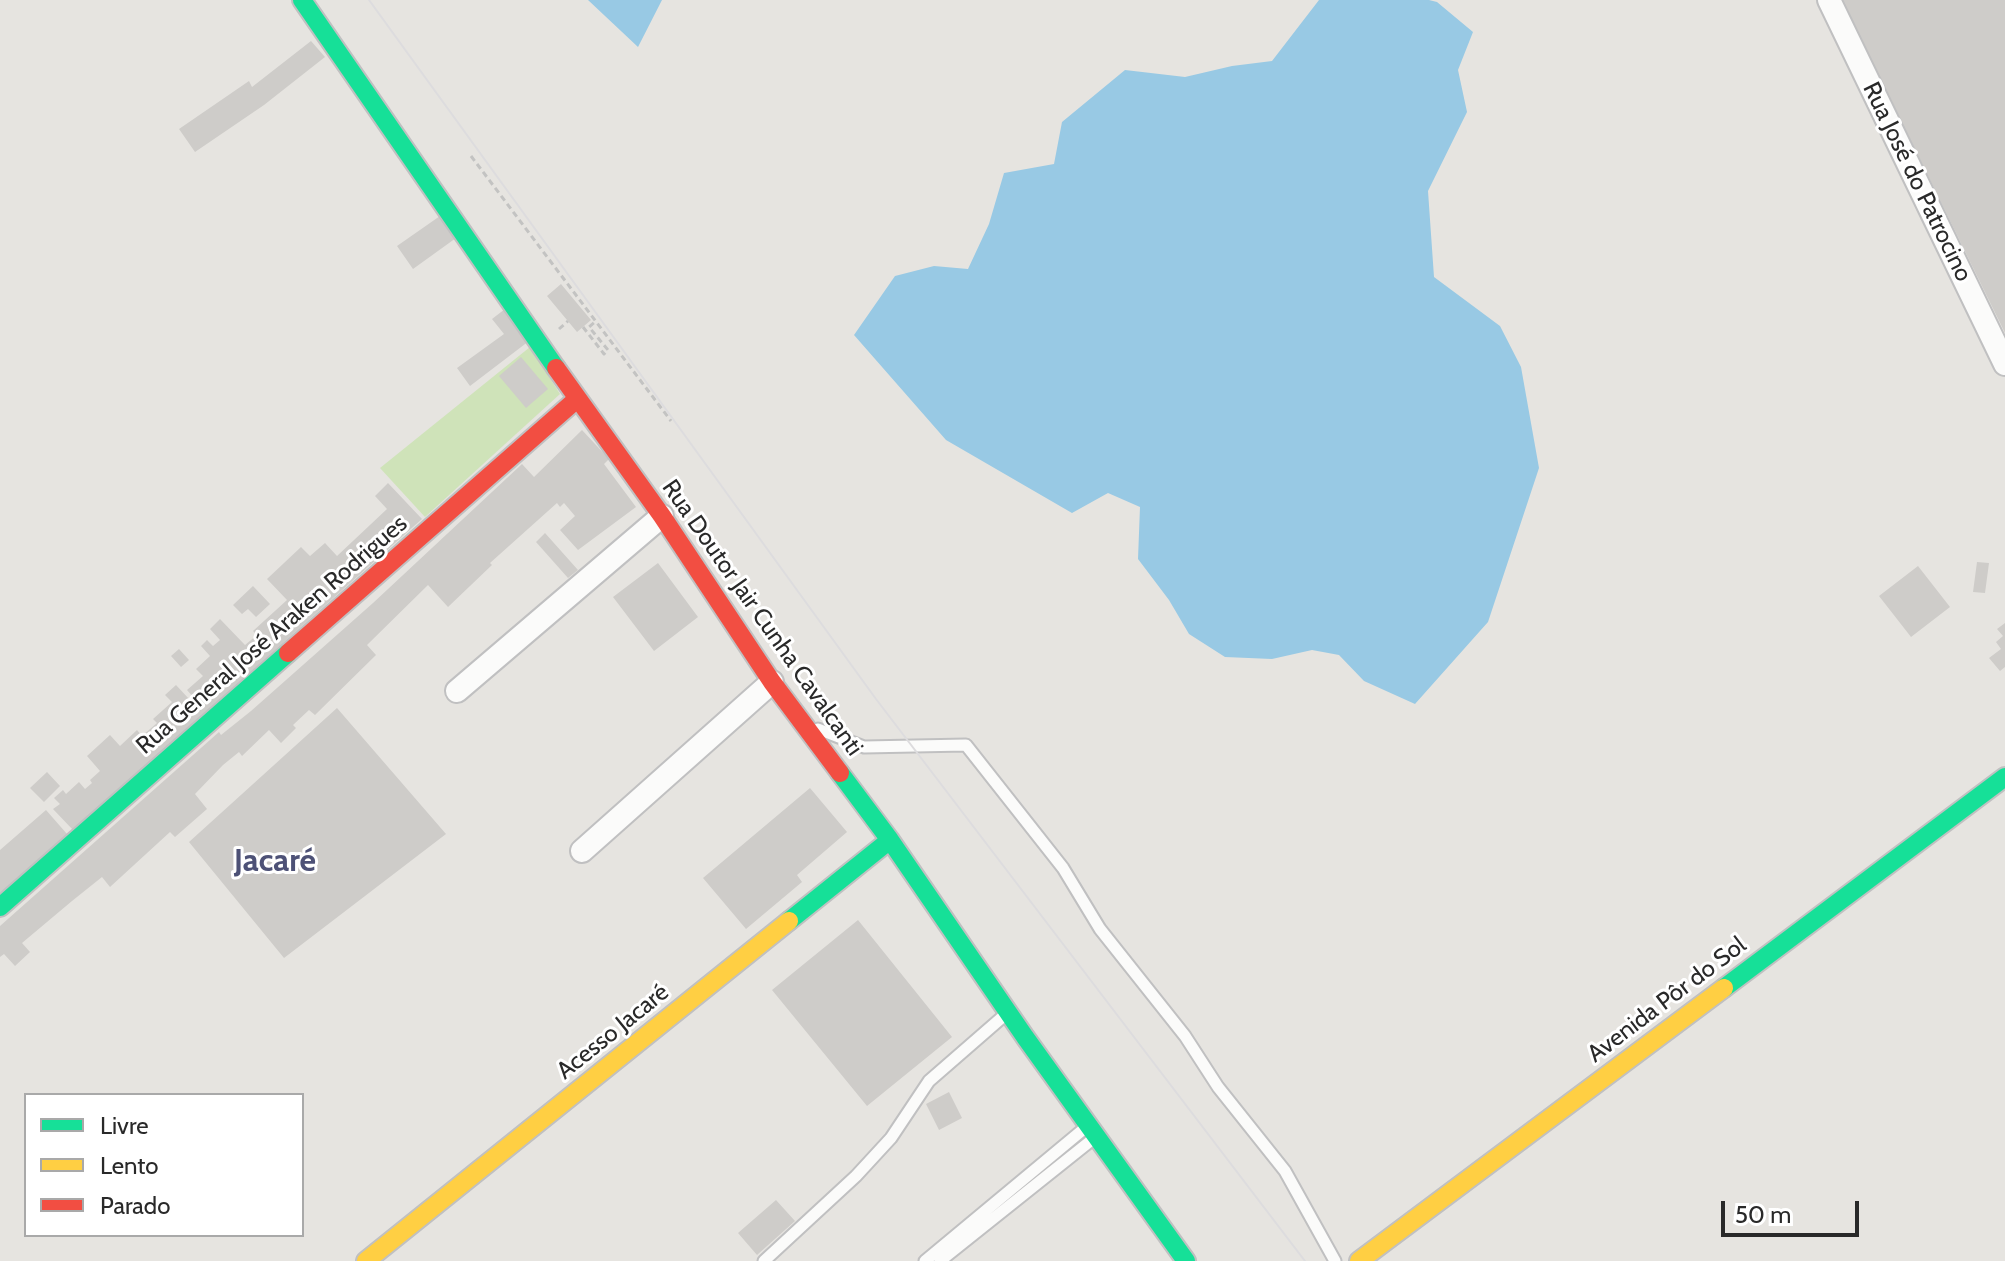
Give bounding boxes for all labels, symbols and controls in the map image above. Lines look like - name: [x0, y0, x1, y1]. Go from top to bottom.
- street label: Rua José do Patrocino: [1856, 78, 1978, 286]
- street label: Rua Doutor Jair Cunha Cavalcanti: [656, 475, 868, 761]
- street label: Rua General José Araken Rodrigues: [131, 510, 413, 760]
- district label: Jacaré: [234, 843, 316, 881]
- street label: Avenida Pôr do Sol: [1582, 931, 1752, 1069]
- street label: Acesso Jacaré: [551, 978, 675, 1086]
- legend: [24, 1093, 304, 1237]
- text: Livre: [100, 1111, 148, 1140]
- text: Lento: [100, 1151, 159, 1180]
- scale bar: [1725, 1185, 1863, 1235]
- text: Parado: [100, 1191, 170, 1220]
- text: 50 m: [1735, 1200, 1791, 1229]

